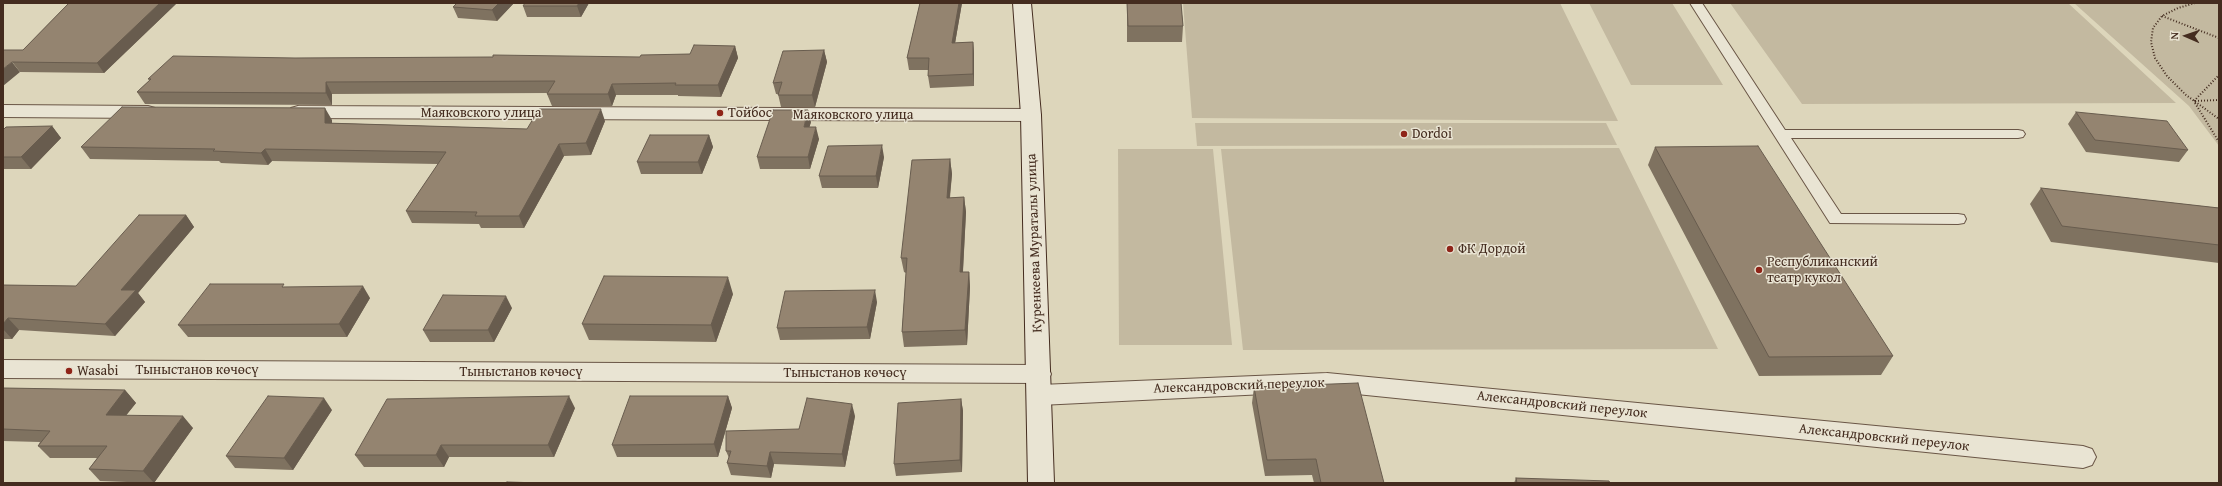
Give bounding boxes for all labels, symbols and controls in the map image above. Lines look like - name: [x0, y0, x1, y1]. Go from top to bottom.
- north arrow: [2166, 16, 2206, 56]
- text: N: [2166, 32, 2182, 40]
- street label: Маяковского улица: [421, 105, 541, 121]
- place label: Тойбос: [728, 105, 772, 121]
- street label: Маяковского улица: [793, 107, 913, 123]
- marker: Тойбос: [715, 108, 725, 118]
- place label: Dordoi: [1412, 126, 1452, 142]
- marker: Dordoi: [1399, 129, 1409, 139]
- street label: Куренкеева Мураталы улица: [1023, 153, 1047, 333]
- place label: ФК Дордой: [1458, 241, 1526, 257]
- marker: ФК Дордой: [1445, 244, 1455, 254]
- place label: Республиканский театр кукол: [1767, 254, 1878, 286]
- marker: Республиканский театр кукол: [1754, 265, 1764, 275]
- street label: Тыныстанов көчөсү: [135, 362, 259, 378]
- place label: Wasabi: [77, 363, 118, 379]
- street label: Тыныстанов көчөсү: [459, 364, 583, 380]
- street label: Тыныстанов көчөсү: [783, 365, 907, 381]
- marker: Wasabi: [64, 366, 74, 376]
- street label: Александровский переулок: [1153, 375, 1325, 397]
- street label: Александровский переулок: [1476, 388, 1648, 422]
- street label: Александровский переулок: [1798, 421, 1970, 455]

